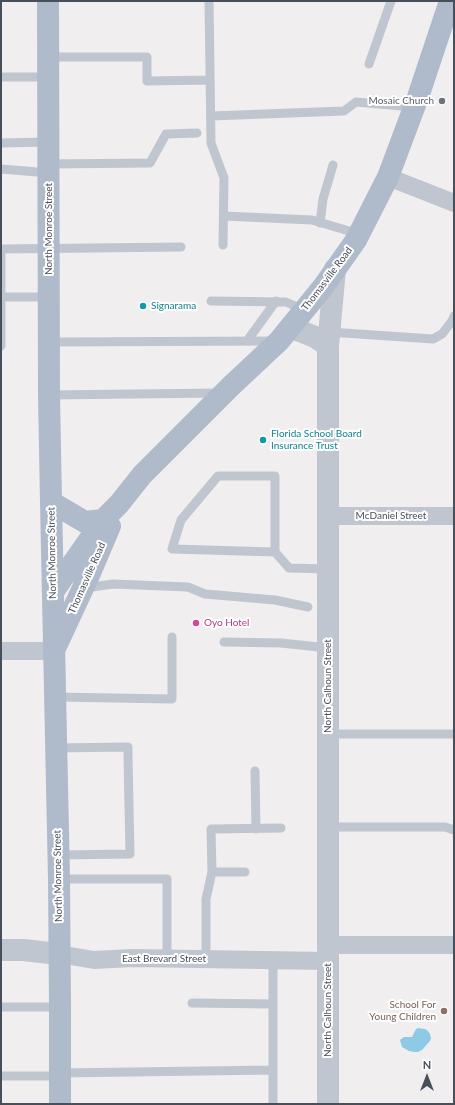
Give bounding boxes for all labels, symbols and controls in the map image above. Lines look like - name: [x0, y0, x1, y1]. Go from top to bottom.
- place label: Mosaic Church: [369, 95, 434, 107]
- marker: Mosaic Church: [437, 96, 447, 106]
- street label: North Monroe Street: [43, 183, 55, 275]
- street label: Thomasville Road: [299, 245, 355, 313]
- place label: Signarama: [151, 300, 196, 312]
- marker: Signarama: [138, 301, 148, 311]
- place label: Florida School Board Insurance Trust: [271, 428, 362, 452]
- marker: Florida School Board Insurance Trust: [258, 435, 268, 445]
- street label: North Monroe Street: [45, 507, 59, 599]
- street label: McDaniel Street: [356, 510, 426, 522]
- street label: Thomasville Road: [66, 540, 108, 616]
- place label: Oyo Hotel: [204, 617, 249, 629]
- marker: Oyo Hotel: [191, 618, 201, 628]
- street label: North Calhoun Street: [322, 639, 334, 733]
- street label: North Monroe Street: [51, 830, 65, 922]
- street label: East Brevard Street: [122, 953, 206, 965]
- street label: North Calhoun Street: [322, 963, 334, 1057]
- place label: School For Young Children: [369, 999, 436, 1022]
- marker: School For Young Children: [439, 1006, 449, 1016]
- north arrow: [407, 1057, 447, 1097]
- text: N: [423, 1058, 431, 1071]

